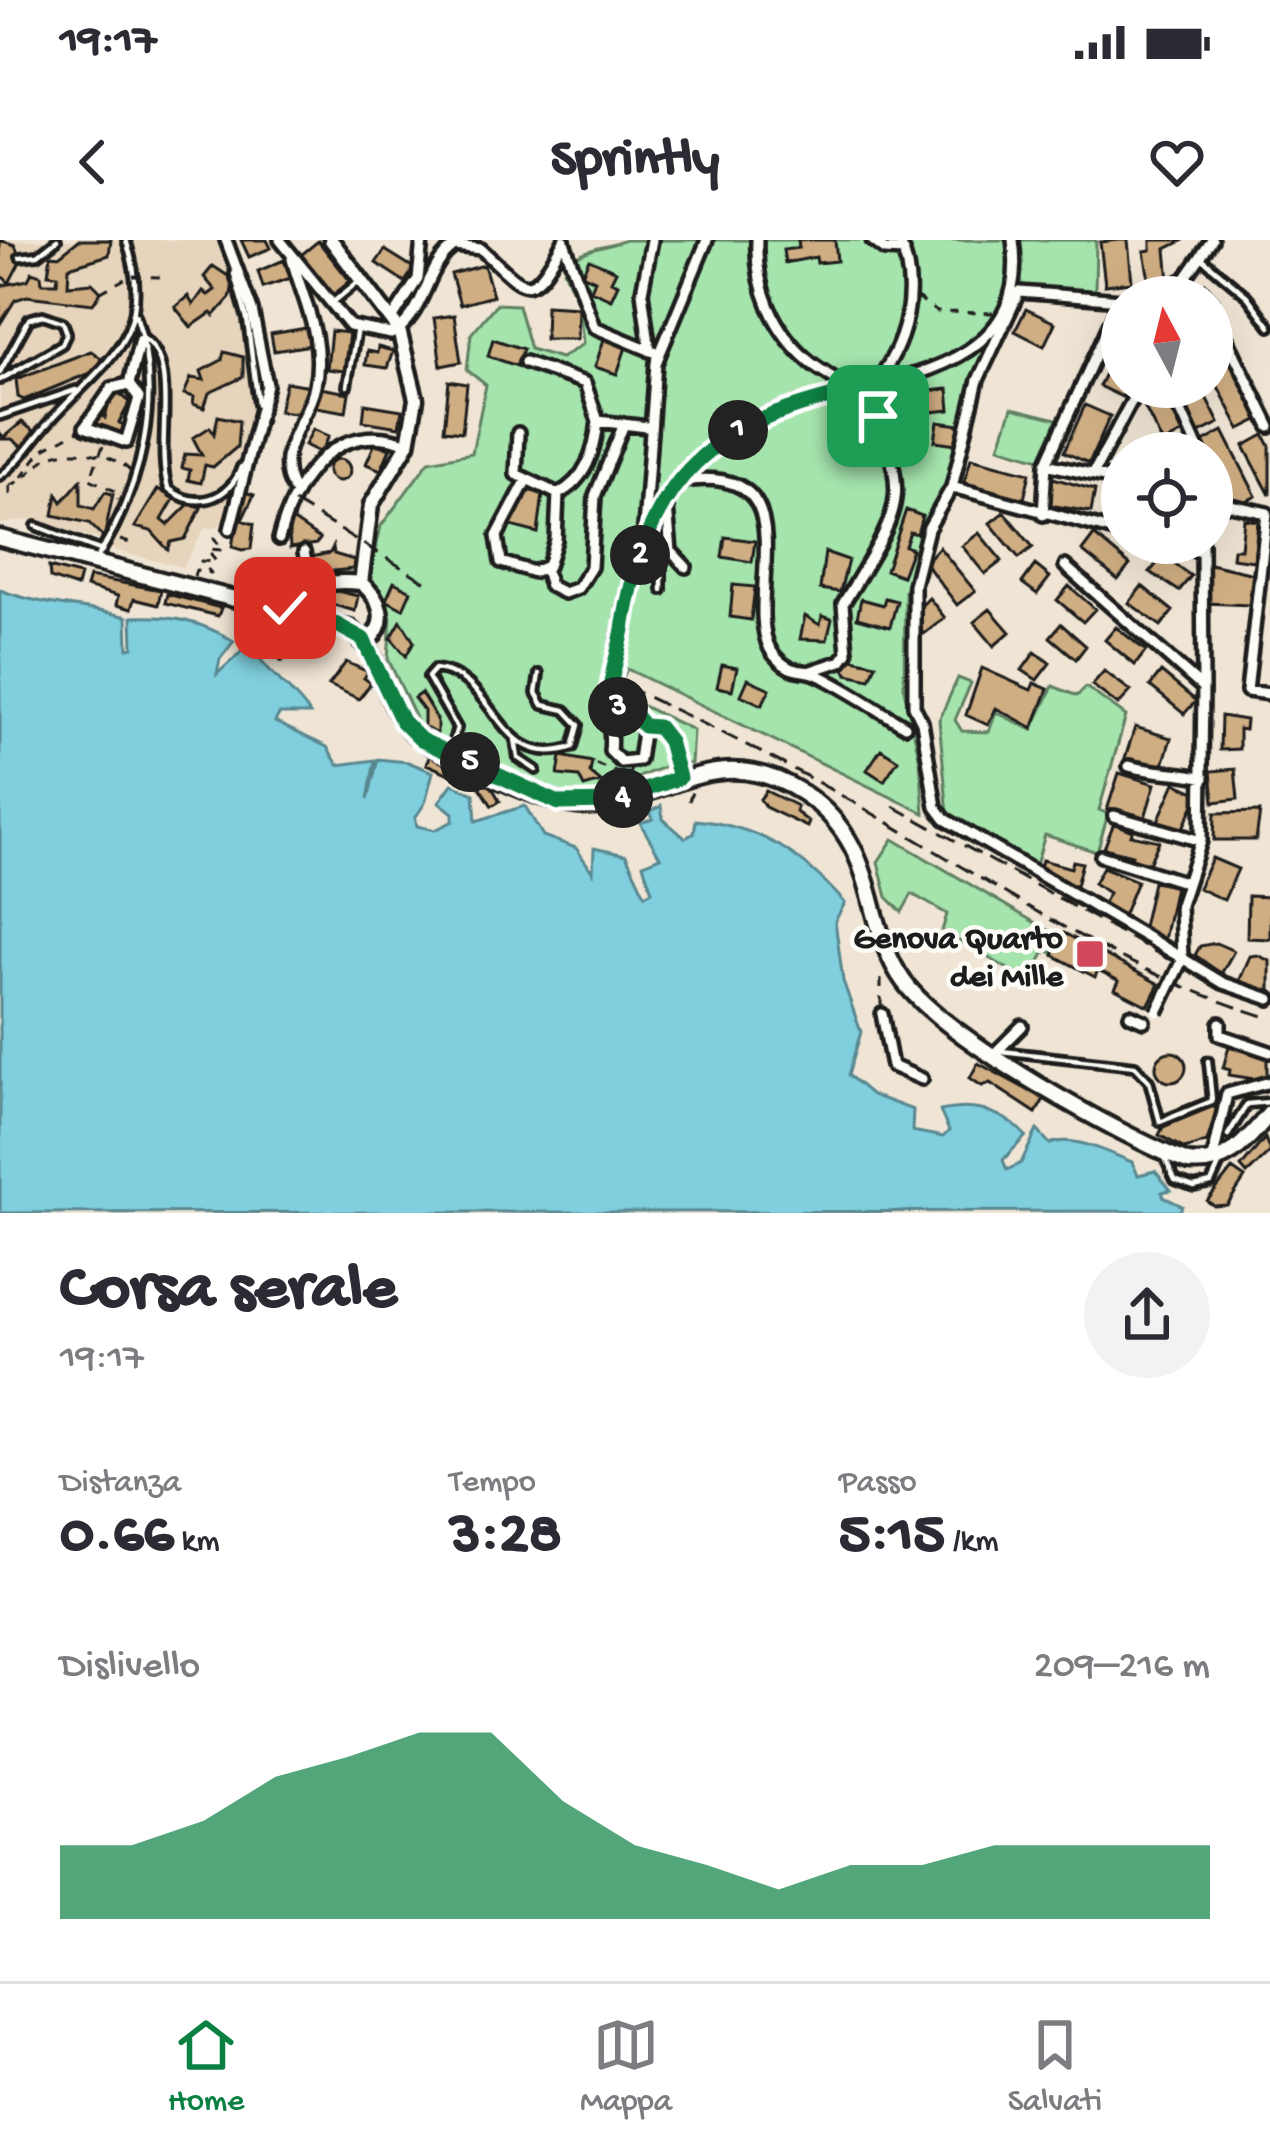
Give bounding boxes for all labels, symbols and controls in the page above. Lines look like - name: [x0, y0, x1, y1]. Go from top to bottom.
- text: 19:17: [60, 16, 156, 69]
- icon: back: [60, 129, 126, 195]
- icon: heart: [1144, 129, 1210, 195]
- text: Sprintly: [551, 130, 719, 194]
- north arrow: [1101, 276, 1233, 408]
- map controls: [1101, 276, 1233, 564]
- pin: [827, 365, 929, 467]
- icon: arrive: [845, 383, 911, 449]
- pin: 1: [708, 400, 768, 460]
- text: 1: [731, 411, 745, 449]
- button: locate: [1101, 432, 1233, 564]
- pin: 2: [610, 525, 670, 585]
- text: 2: [632, 536, 648, 574]
- pin: [234, 557, 336, 659]
- icon: check: [252, 575, 318, 641]
- pin: 3: [588, 677, 648, 737]
- text: 3: [609, 688, 627, 726]
- pin: 5: [440, 732, 500, 792]
- text: 5: [461, 743, 479, 781]
- pin: 4: [593, 768, 653, 828]
- text: 4: [615, 779, 631, 817]
- place label: Genova Quarto dei Mille: [853, 922, 1064, 998]
- marker: Genova Quarto dei Mille: [1074, 938, 1106, 970]
- button: share: [1084, 1252, 1210, 1378]
- text: Corsa serale: [60, 1253, 397, 1331]
- text: 19:17: [60, 1337, 144, 1383]
- text: Distanza: [60, 1465, 181, 1503]
- text: Tempo: [449, 1465, 536, 1503]
- text: Passo: [839, 1465, 917, 1503]
- text: 0.66: [60, 1503, 174, 1573]
- text: 3:28: [449, 1503, 562, 1573]
- text: 5:15: [839, 1503, 945, 1573]
- text: km: [174, 1524, 220, 1562]
- text: /km: [945, 1524, 999, 1562]
- text: Dislivello: [60, 1645, 200, 1691]
- text: 209–216 m: [1034, 1645, 1210, 1691]
- tab: Home: [168, 2012, 244, 2122]
- tab: Mappa: [580, 2012, 672, 2122]
- tab: Salvati: [1008, 2012, 1102, 2122]

